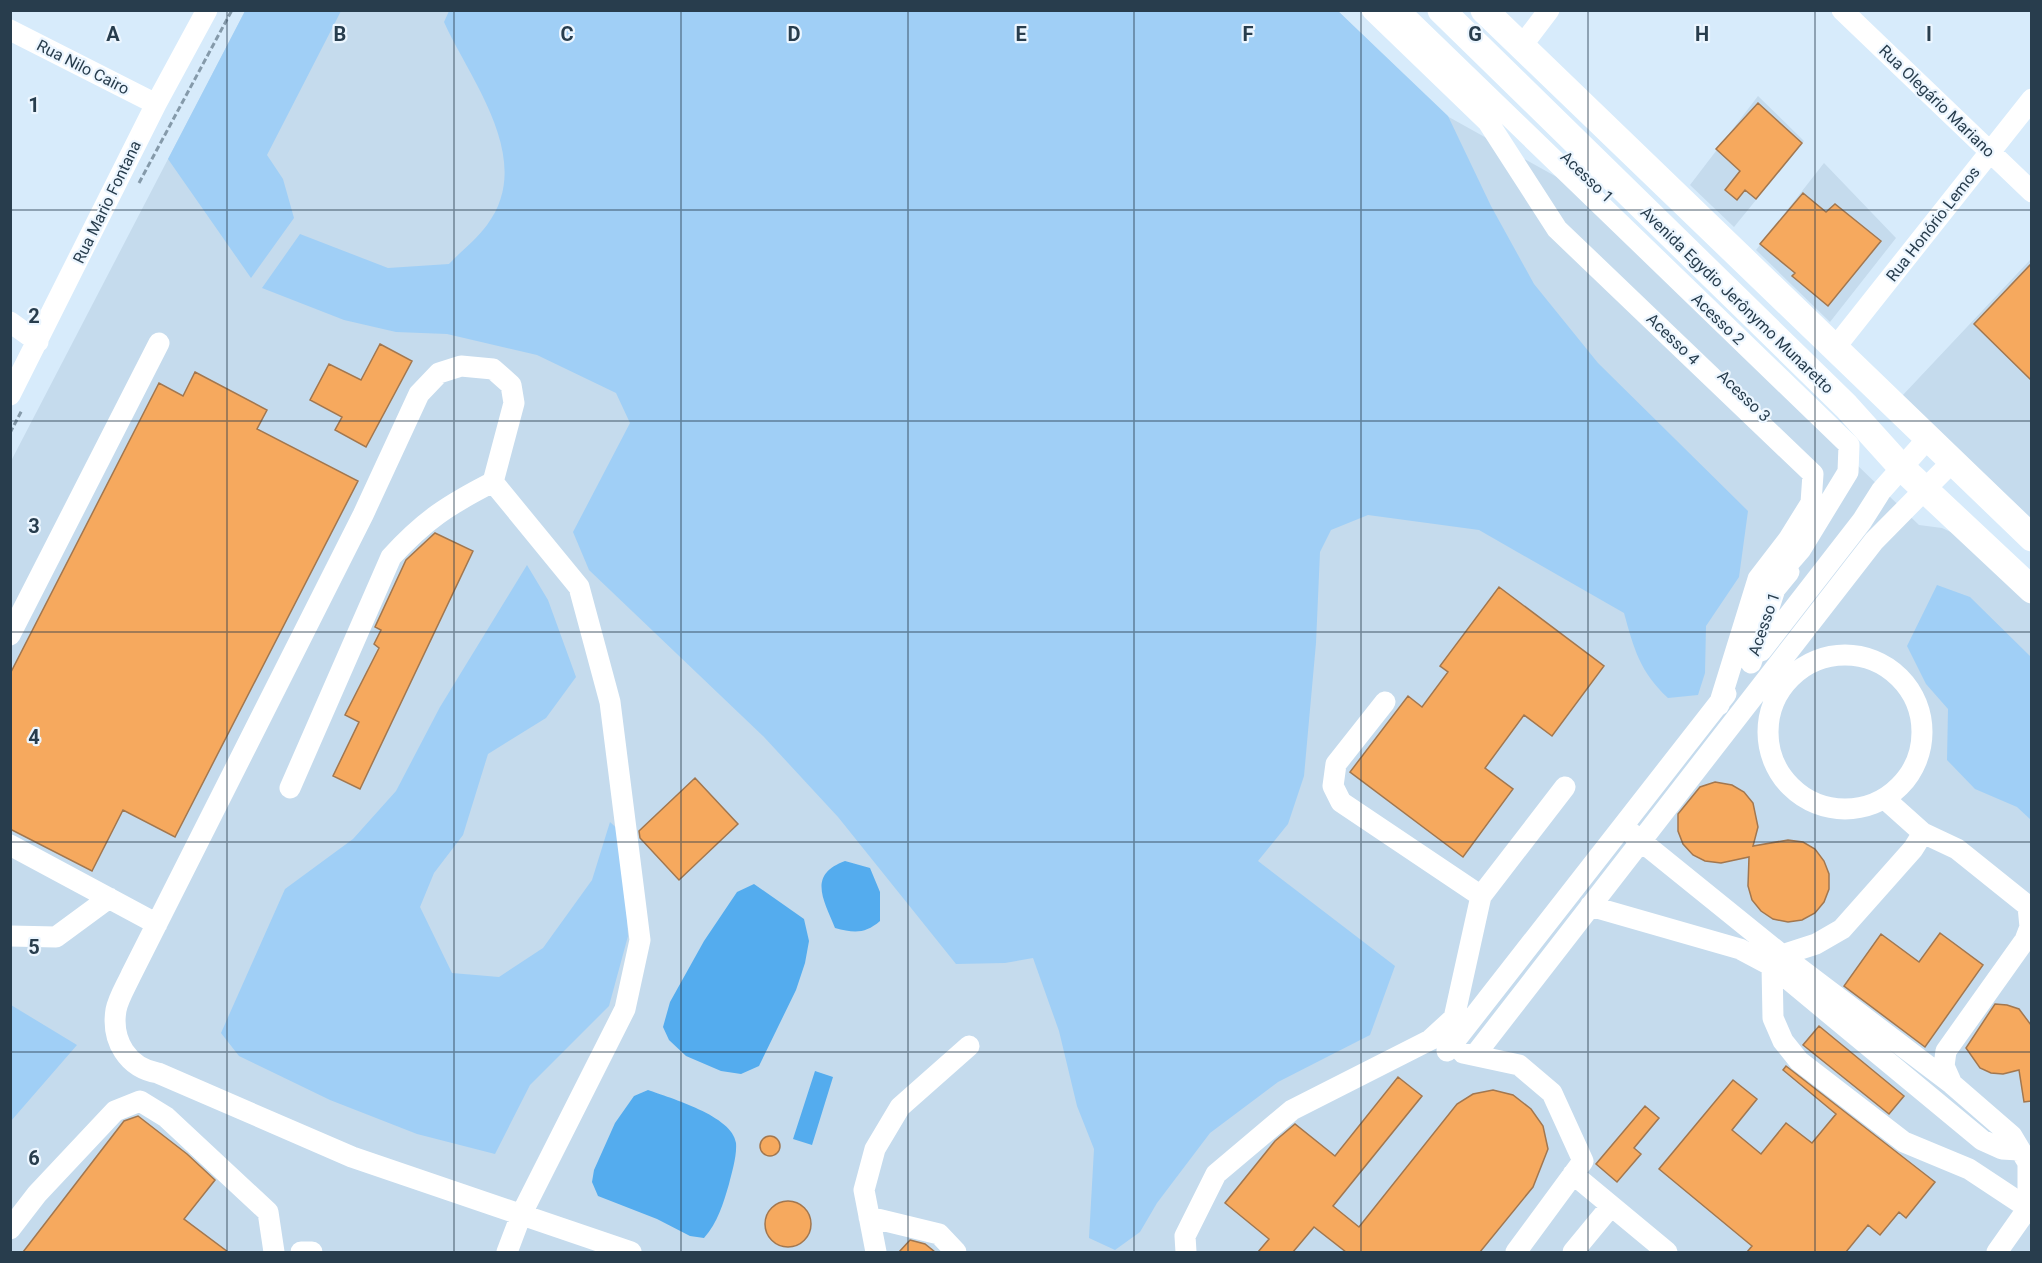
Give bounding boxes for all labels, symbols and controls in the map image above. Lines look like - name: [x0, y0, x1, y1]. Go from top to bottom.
- text: A: [106, 22, 120, 46]
- text: B: [334, 22, 346, 46]
- text: C: [560, 22, 574, 46]
- text: D: [788, 22, 801, 46]
- text: E: [1015, 22, 1027, 46]
- text: F: [1243, 22, 1254, 46]
- text: G: [1468, 22, 1482, 46]
- text: H: [1695, 22, 1709, 46]
- text: I: [1926, 22, 1932, 46]
- street label: Rua Nilo Cairo: [34, 36, 132, 98]
- street label: Rua Olegário Mariano: [1875, 41, 1999, 161]
- text: 1: [28, 93, 40, 117]
- street label: Rua Mario Fontana: [69, 137, 145, 267]
- street label: Acesso 1: [1557, 147, 1617, 207]
- street label: Rua Honório Lemos: [1882, 163, 1984, 285]
- street label: Avenida Egydio Jerônymo Munaretto: [1637, 203, 1837, 397]
- street label: Acesso 2: [1688, 289, 1748, 349]
- text: 2: [28, 304, 40, 328]
- street label: Acesso 4: [1643, 309, 1703, 369]
- street label: Acesso 3: [1714, 366, 1774, 426]
- text: 3: [28, 514, 40, 538]
- street label: Acesso 1: [1744, 590, 1784, 658]
- text: 4: [28, 725, 40, 749]
- text: 5: [28, 935, 40, 959]
- text: 6: [28, 1146, 40, 1170]

